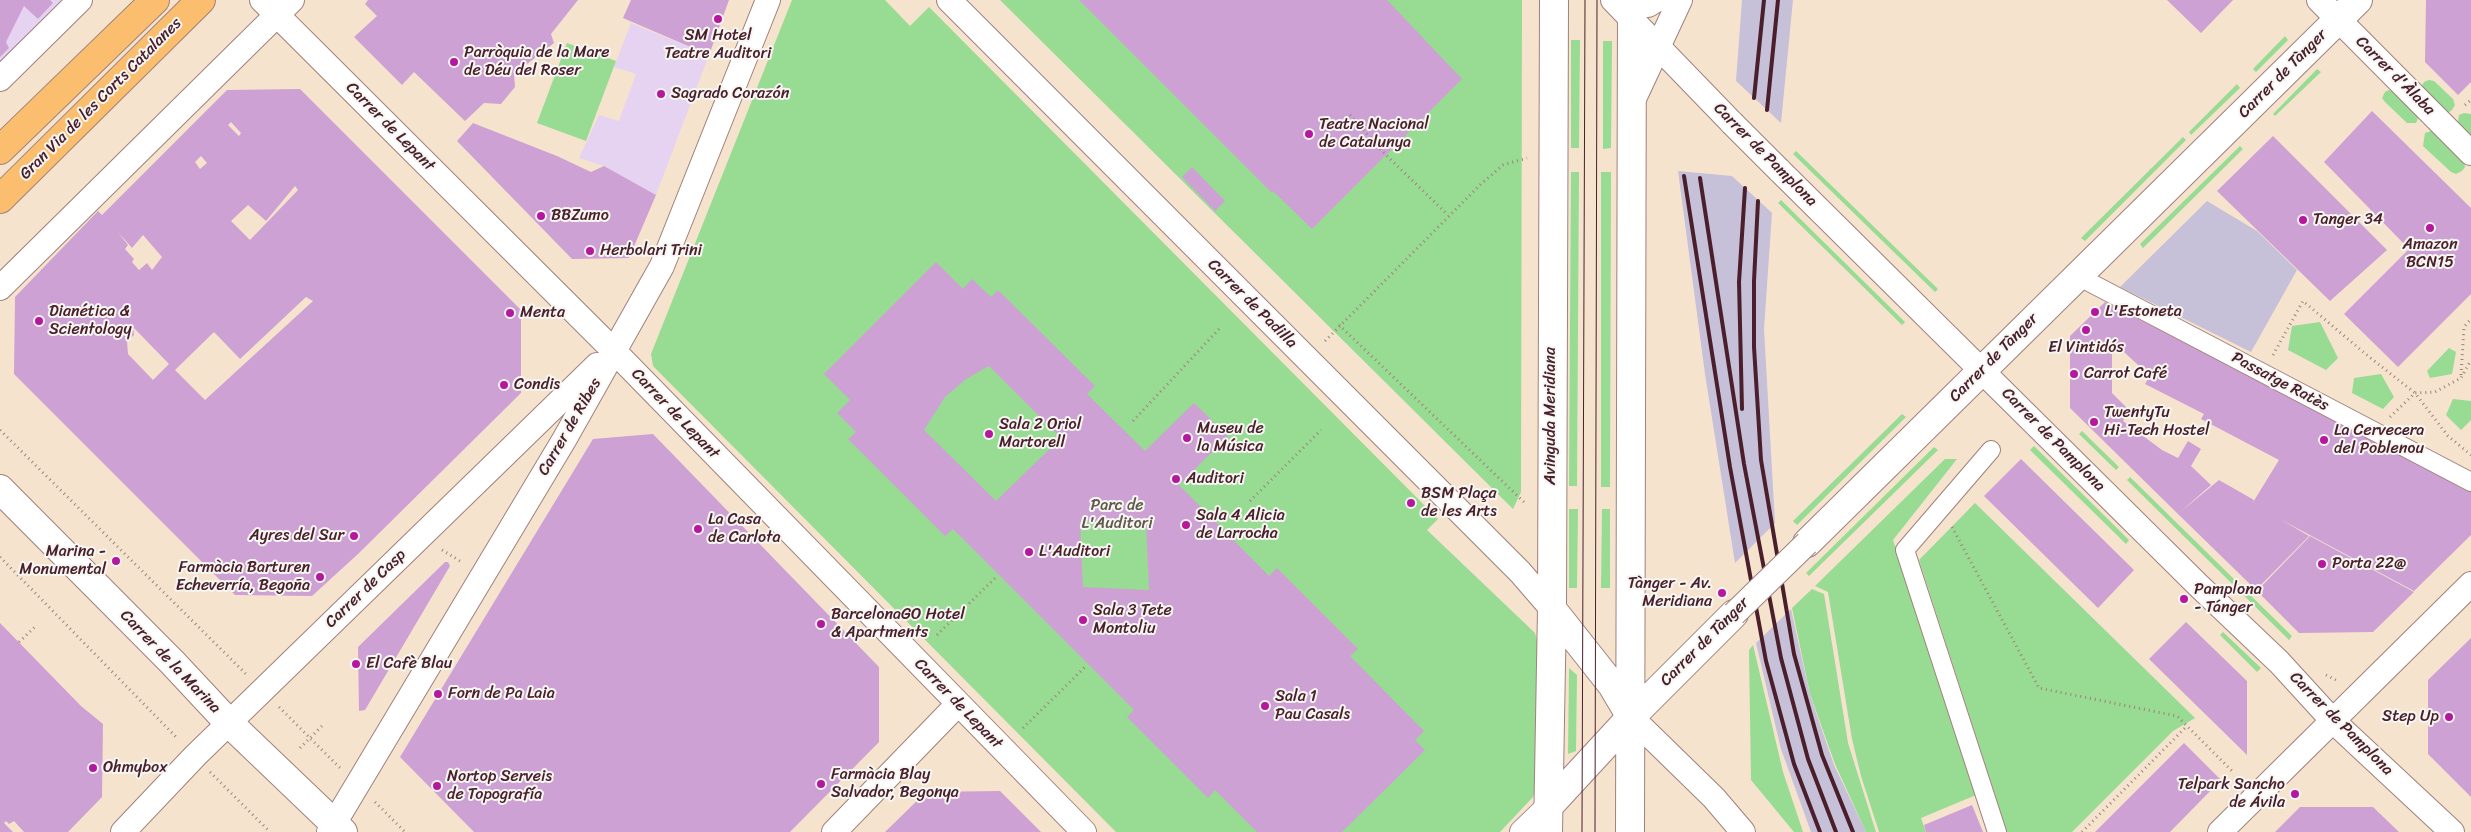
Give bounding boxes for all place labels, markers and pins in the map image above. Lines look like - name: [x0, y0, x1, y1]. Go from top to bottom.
- marker: SM Hotel Teatre Auditori: [712, 13, 724, 25]
- place label: SM Hotel Teatre Auditori: [665, 26, 771, 64]
- place label: Parròquia de la Mare de Déu del Roser: [464, 43, 609, 81]
- marker: Parròquia de la Mare de Déu del Roser: [448, 56, 460, 68]
- place label: Sagrado Corazón: [671, 84, 789, 104]
- marker: Sagrado Corazón: [655, 88, 667, 100]
- place label: Teatre Nacional de Catalunya: [1319, 115, 1429, 153]
- marker: Teatre Nacional de Catalunya: [1303, 128, 1315, 140]
- place label: BBZumo: [551, 206, 609, 226]
- marker: BBZumo: [535, 210, 547, 222]
- place label: Tanger 34: [2313, 210, 2383, 230]
- marker: Tanger 34: [2297, 214, 2309, 226]
- marker: Amazon BCN15: [2424, 222, 2436, 234]
- place label: Amazon BCN15: [2402, 235, 2458, 273]
- place label: Herbolari Trini: [600, 241, 702, 261]
- marker: Herbolari Trini: [584, 245, 596, 257]
- place label: Dianética & Scientology: [49, 302, 132, 340]
- place label: L'Estoneta: [2105, 302, 2182, 322]
- place label: Menta: [520, 303, 565, 323]
- marker: L'Estoneta: [2089, 306, 2101, 318]
- marker: Menta: [504, 307, 516, 319]
- marker: Dianética & Scientology: [33, 315, 45, 327]
- marker: El Vintidós: [2080, 324, 2092, 336]
- place label: El Vintidós: [2048, 338, 2124, 358]
- place label: Carrot Café: [2084, 364, 2167, 384]
- marker: Carrot Café: [2068, 368, 2080, 380]
- place label: Condis: [514, 375, 560, 395]
- marker: Condis: [498, 379, 510, 391]
- place label: TwentyTu Hi-Tech Hostel: [2104, 403, 2210, 441]
- place label: Sala 2 Oriol Martorell: [999, 415, 1081, 453]
- marker: TwentyTu Hi-Tech Hostel: [2088, 416, 2100, 428]
- place label: Museu de la Música: [1197, 419, 1264, 457]
- place label: La Cervecera del Poblenou: [2334, 421, 2424, 459]
- marker: Sala 2 Oriol Martorell: [983, 428, 995, 440]
- marker: Museu de la Música: [1181, 432, 1193, 444]
- marker: La Cervecera del Poblenou: [2318, 434, 2330, 446]
- place label: Auditori: [1186, 469, 1244, 489]
- marker: Auditori: [1170, 473, 1182, 485]
- place label: BSM Plaça de les Arts: [1421, 484, 1497, 522]
- marker: BSM Plaça de les Arts: [1405, 497, 1417, 509]
- place label: Sala 4 Alicia de Larrocha: [1196, 506, 1285, 544]
- place label: La Casa de Carlota: [708, 510, 781, 548]
- marker: Sala 4 Alicia de Larrocha: [1180, 519, 1192, 531]
- marker: La Casa de Carlota: [692, 523, 704, 535]
- place label: Ayres del Sur: [249, 526, 344, 546]
- marker: Ayres del Sur: [348, 530, 360, 542]
- place label: Marina - Monumental: [19, 542, 106, 580]
- place label: L'Auditori: [1039, 542, 1110, 562]
- marker: L'Auditori: [1023, 546, 1035, 558]
- place label: Porta 22@: [2332, 554, 2406, 574]
- marker: Marina - Monumental: [110, 555, 122, 567]
- place label: Farmàcia Barturen Echeverría, Begoña: [176, 558, 310, 596]
- marker: Porta 22@: [2316, 558, 2328, 570]
- marker: Farmàcia Barturen Echeverría, Begoña: [314, 571, 326, 583]
- place label: Tànger - Av. Meridiana: [1628, 574, 1712, 612]
- place label: Pamplona - Tánger: [2194, 580, 2262, 618]
- marker: Tànger - Av. Meridiana: [1716, 587, 1728, 599]
- marker: Pamplona - Tánger: [2178, 593, 2190, 605]
- place label: Sala 3 Tete Montoliu: [1093, 601, 1172, 639]
- place label: BarcelonaGO Hotel & Apartments: [831, 605, 965, 643]
- marker: Sala 3 Tete Montoliu: [1077, 614, 1089, 626]
- marker: BarcelonaGO Hotel & Apartments: [815, 618, 827, 630]
- place label: El Cafè Blau: [366, 654, 452, 674]
- marker: El Cafè Blau: [350, 658, 362, 670]
- place label: Forn de Pa Laia: [448, 684, 555, 704]
- place label: Sala 1 Pau Casals: [1275, 687, 1350, 725]
- marker: Forn de Pa Laia: [432, 688, 444, 700]
- marker: Sala 1 Pau Casals: [1259, 700, 1271, 712]
- place label: Step Up: [2382, 707, 2439, 727]
- marker: Step Up: [2443, 711, 2455, 723]
- place label: Ohmybox: [103, 758, 167, 778]
- marker: Ohmybox: [87, 762, 99, 774]
- place label: Farmàcia Blay Salvador, Begonya: [831, 765, 959, 803]
- place label: Nortop Serveis de Topografía: [447, 767, 552, 805]
- place label: Telpark Sancho de Ávila: [2178, 775, 2285, 813]
- marker: Farmàcia Blay Salvador, Begonya: [815, 778, 827, 790]
- marker: Nortop Serveis de Topografía: [431, 780, 443, 792]
- marker: Telpark Sancho de Ávila: [2289, 788, 2301, 800]

